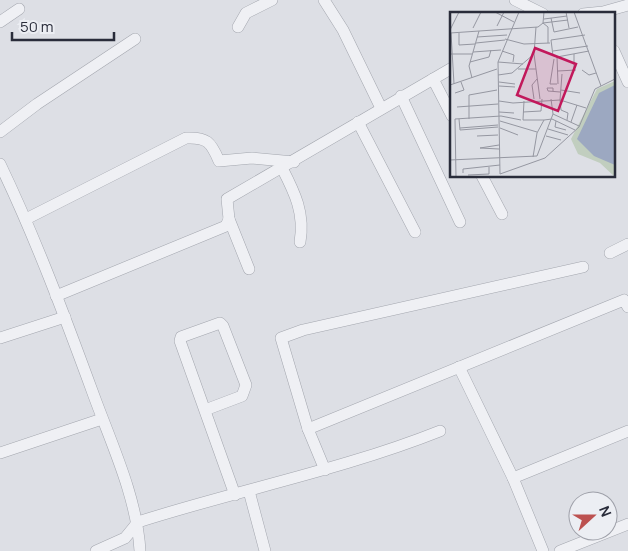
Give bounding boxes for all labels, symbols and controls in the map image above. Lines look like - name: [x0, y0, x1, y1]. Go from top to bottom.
- scale bar: [12, 10, 115, 42]
- inset map: [450, 12, 616, 178]
- text: 50 m: [20, 16, 54, 37]
- north arrow: [568, 491, 618, 541]
- text: N: [595, 503, 616, 519]

